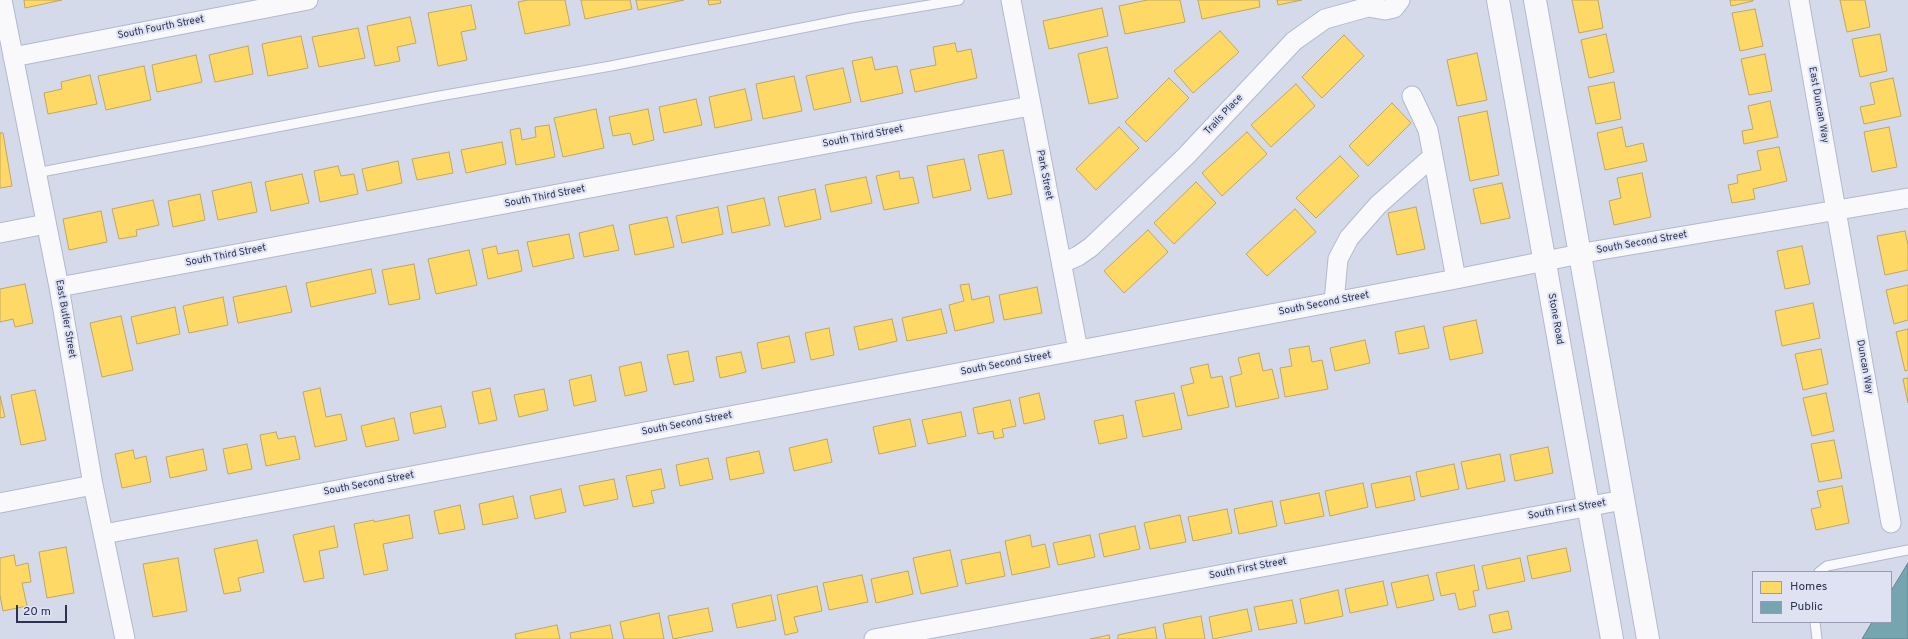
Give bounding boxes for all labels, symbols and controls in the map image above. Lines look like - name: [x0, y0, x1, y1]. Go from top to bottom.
- street label: South Fourth Street: [117, 14, 205, 42]
- street label: East Duncan Way: [1805, 66, 1831, 144]
- street label: Trails Place: [1202, 92, 1246, 138]
- street label: South Third Street: [822, 123, 904, 151]
- street label: Park Street: [1033, 149, 1055, 201]
- street label: South Third Street: [504, 183, 586, 211]
- street label: South Second Street: [1596, 229, 1688, 257]
- street label: South Third Street: [185, 242, 267, 270]
- street label: East Butler Street: [52, 279, 78, 359]
- street label: South Second Street: [1278, 289, 1370, 319]
- street label: Stone Road: [1545, 292, 1565, 346]
- street label: Duncan Way: [1853, 339, 1875, 395]
- street label: South Second Street: [960, 349, 1052, 379]
- street label: South Second Street: [641, 409, 733, 439]
- street label: South Second Street: [323, 469, 415, 499]
- street label: South First Street: [1527, 497, 1607, 523]
- street label: South First Street: [1208, 556, 1288, 582]
- legend: [1752, 571, 1892, 623]
- text: Homes: [1790, 579, 1827, 595]
- scale bar: [18, 597, 69, 623]
- text: Public: [1790, 599, 1823, 615]
- text: 20 m: [23, 604, 51, 620]

